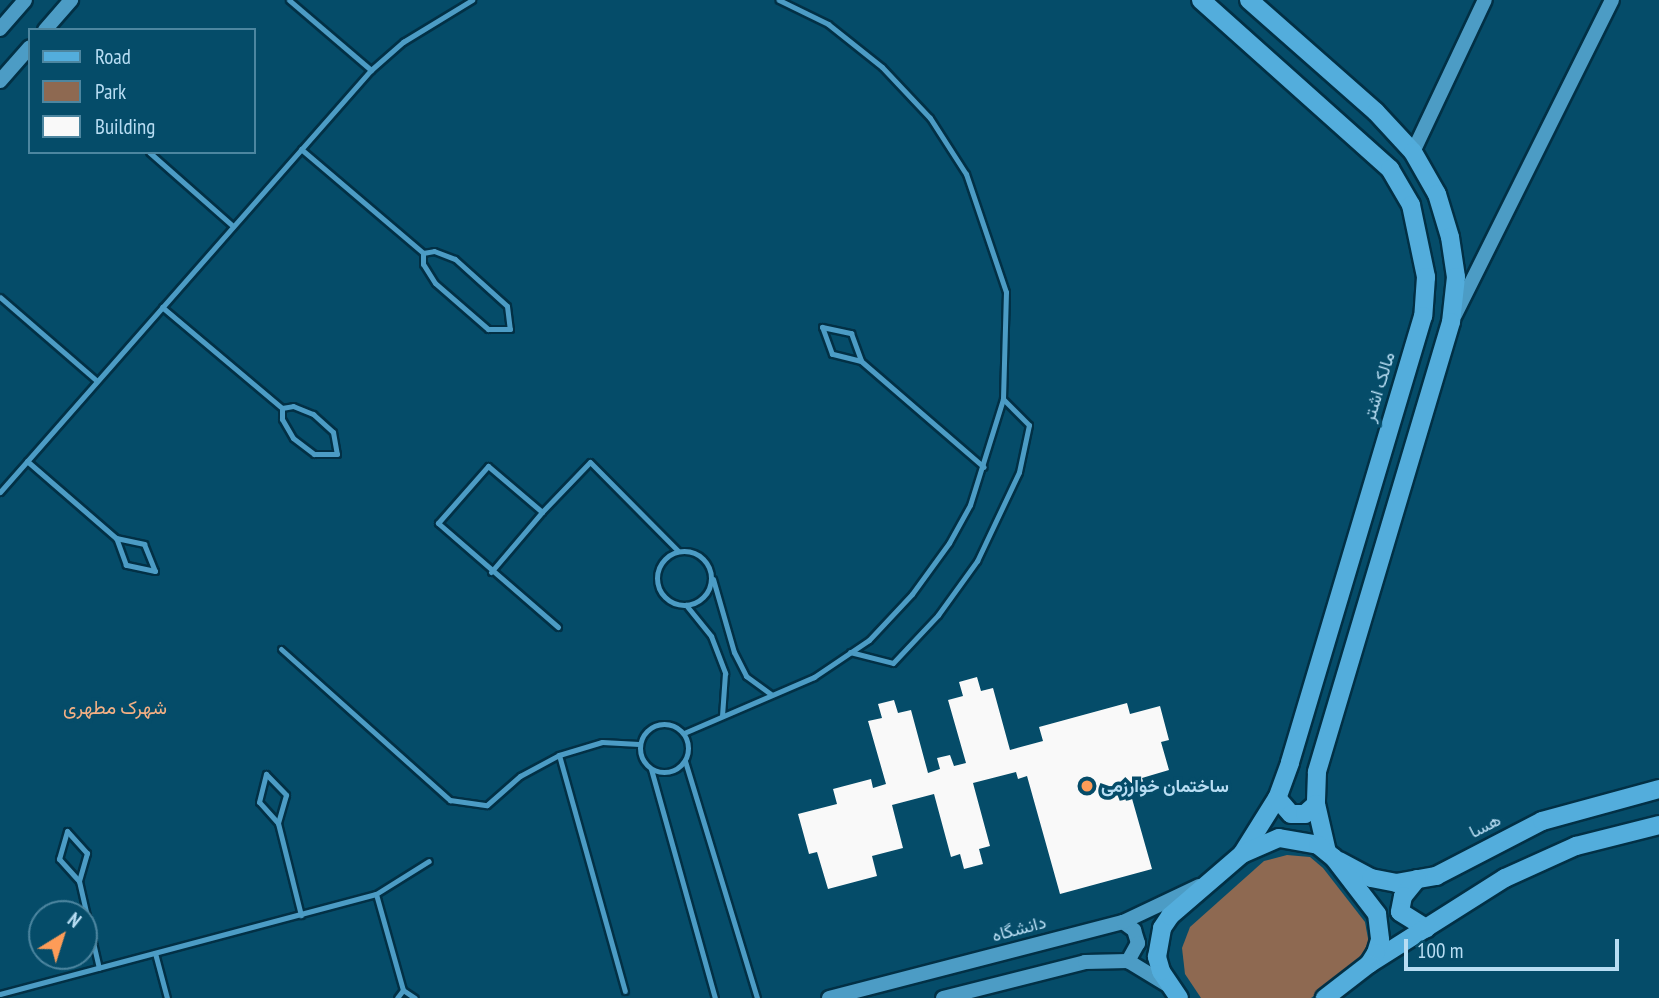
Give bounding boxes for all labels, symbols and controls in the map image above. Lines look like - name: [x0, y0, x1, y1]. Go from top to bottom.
- legend: [28, 28, 256, 154]
- text: Road: [95, 43, 131, 70]
- text: Park: [95, 78, 126, 105]
- text: Building: [95, 113, 155, 140]
- street label: مالک اشتر: [1358, 349, 1400, 425]
- district label: شهرک مطهری: [63, 697, 167, 719]
- place label: ساختمان خوارزمی: [1101, 775, 1229, 797]
- marker: ساختمان خوارزمی: [1079, 778, 1095, 794]
- street label: هسا: [1466, 809, 1504, 843]
- north arrow: [28, 900, 98, 970]
- text: N: [63, 907, 86, 933]
- street label: دانشگاه: [989, 911, 1049, 947]
- scale bar: [1407, 925, 1622, 969]
- text: 100 m: [1417, 937, 1463, 964]

